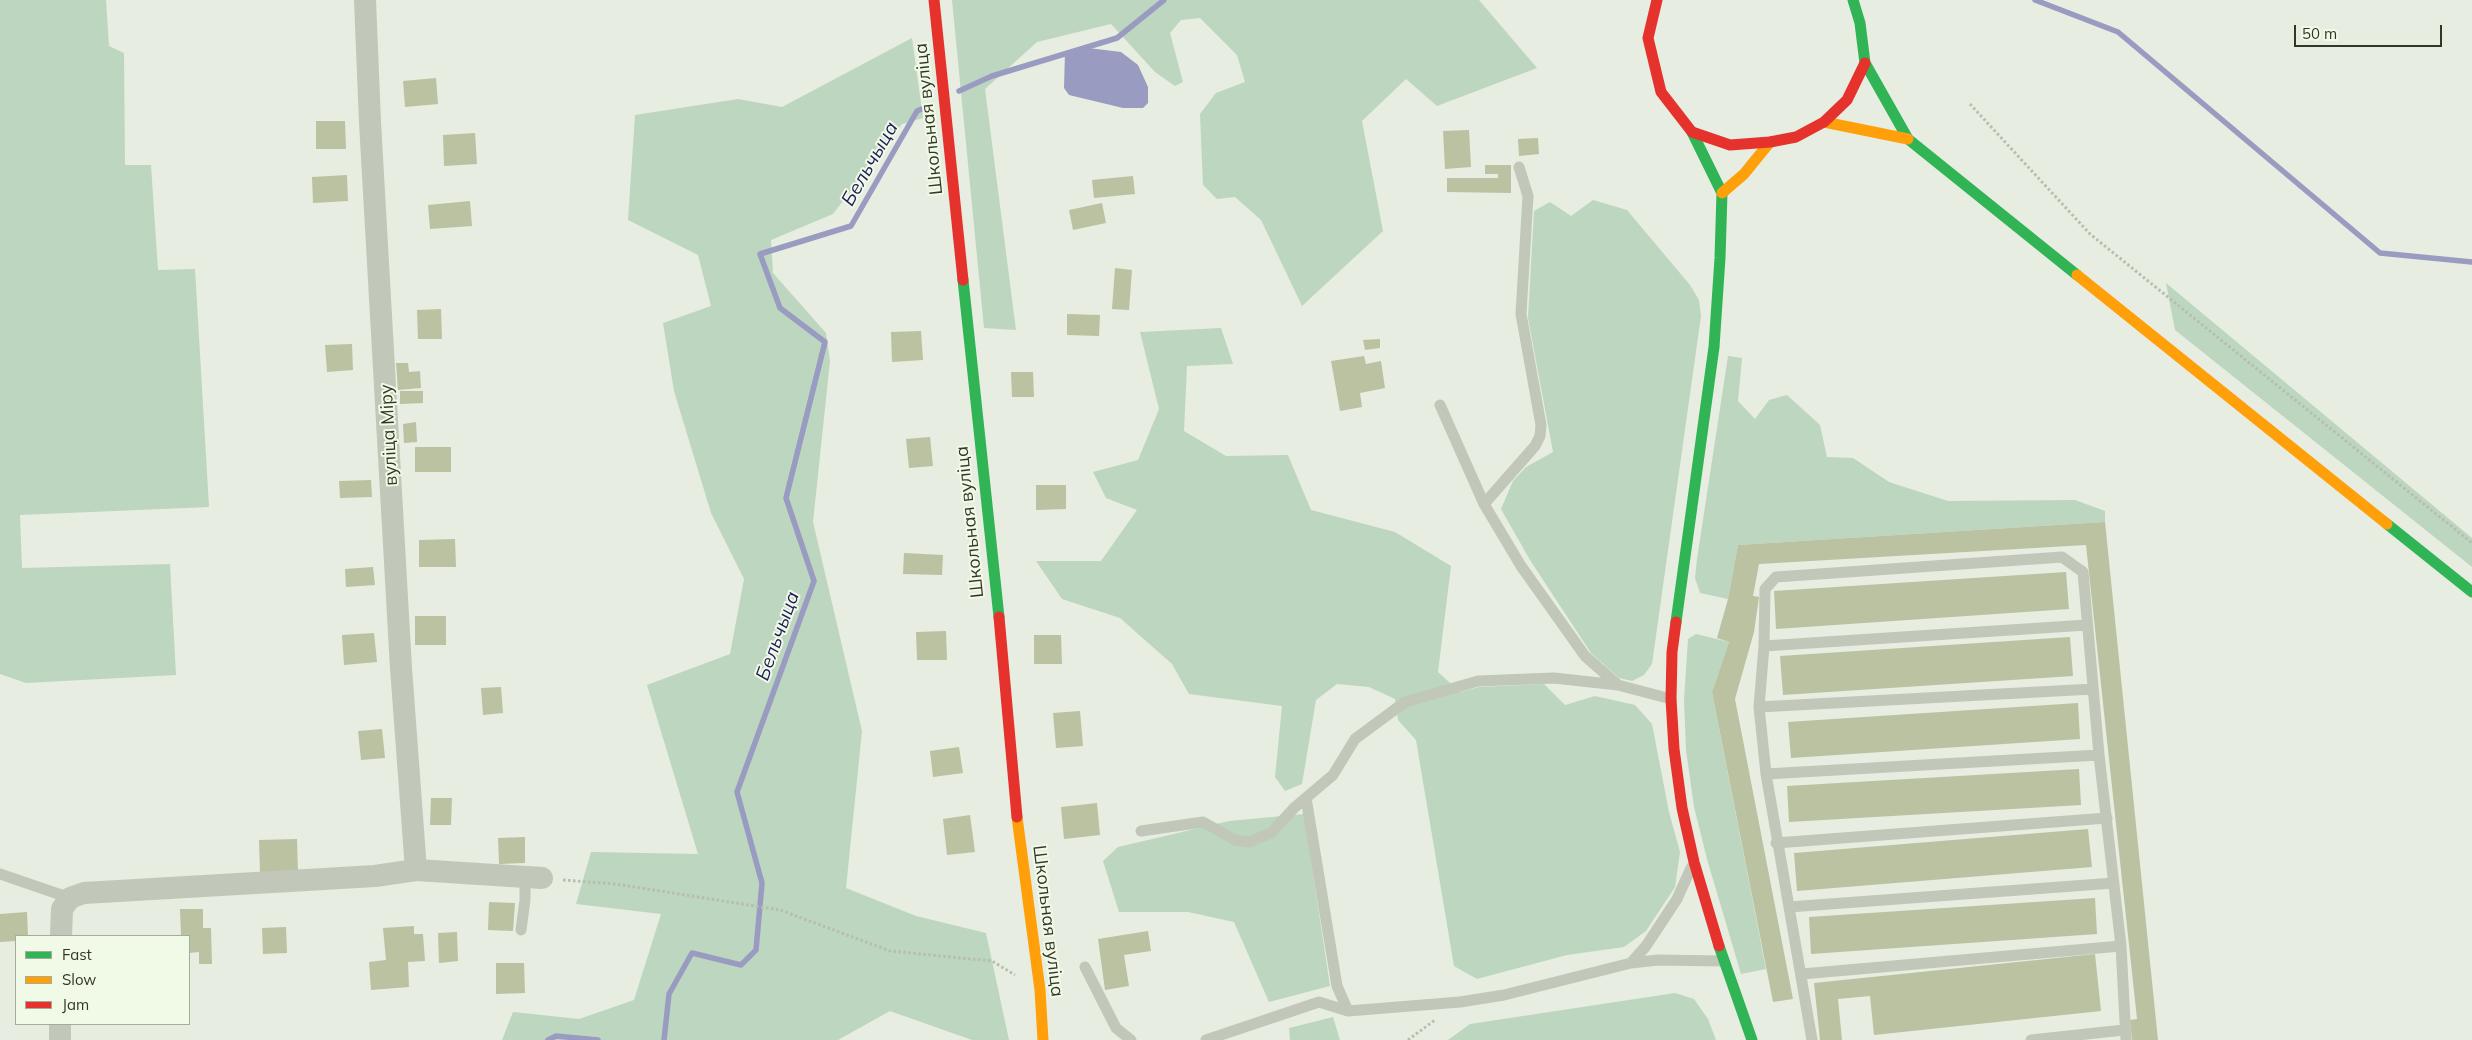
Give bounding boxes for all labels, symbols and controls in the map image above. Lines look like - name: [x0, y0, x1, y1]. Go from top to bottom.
- scale bar: [2297, 15, 2444, 47]
- text: 50 m: [2302, 24, 2337, 43]
- street label: Школьная вуліца: [910, 42, 948, 196]
- water label: Бельчыца: [837, 118, 903, 210]
- street label: вуліца Міру: [376, 384, 402, 486]
- street label: Школьная вуліца: [951, 445, 989, 599]
- water label: Бельчыца: [751, 588, 805, 684]
- street label: Школьная вуліца: [1028, 844, 1068, 998]
- legend: [15, 935, 190, 1025]
- text: Fast: [62, 945, 92, 964]
- text: Slow: [62, 970, 96, 989]
- text: Jam: [62, 995, 89, 1014]

